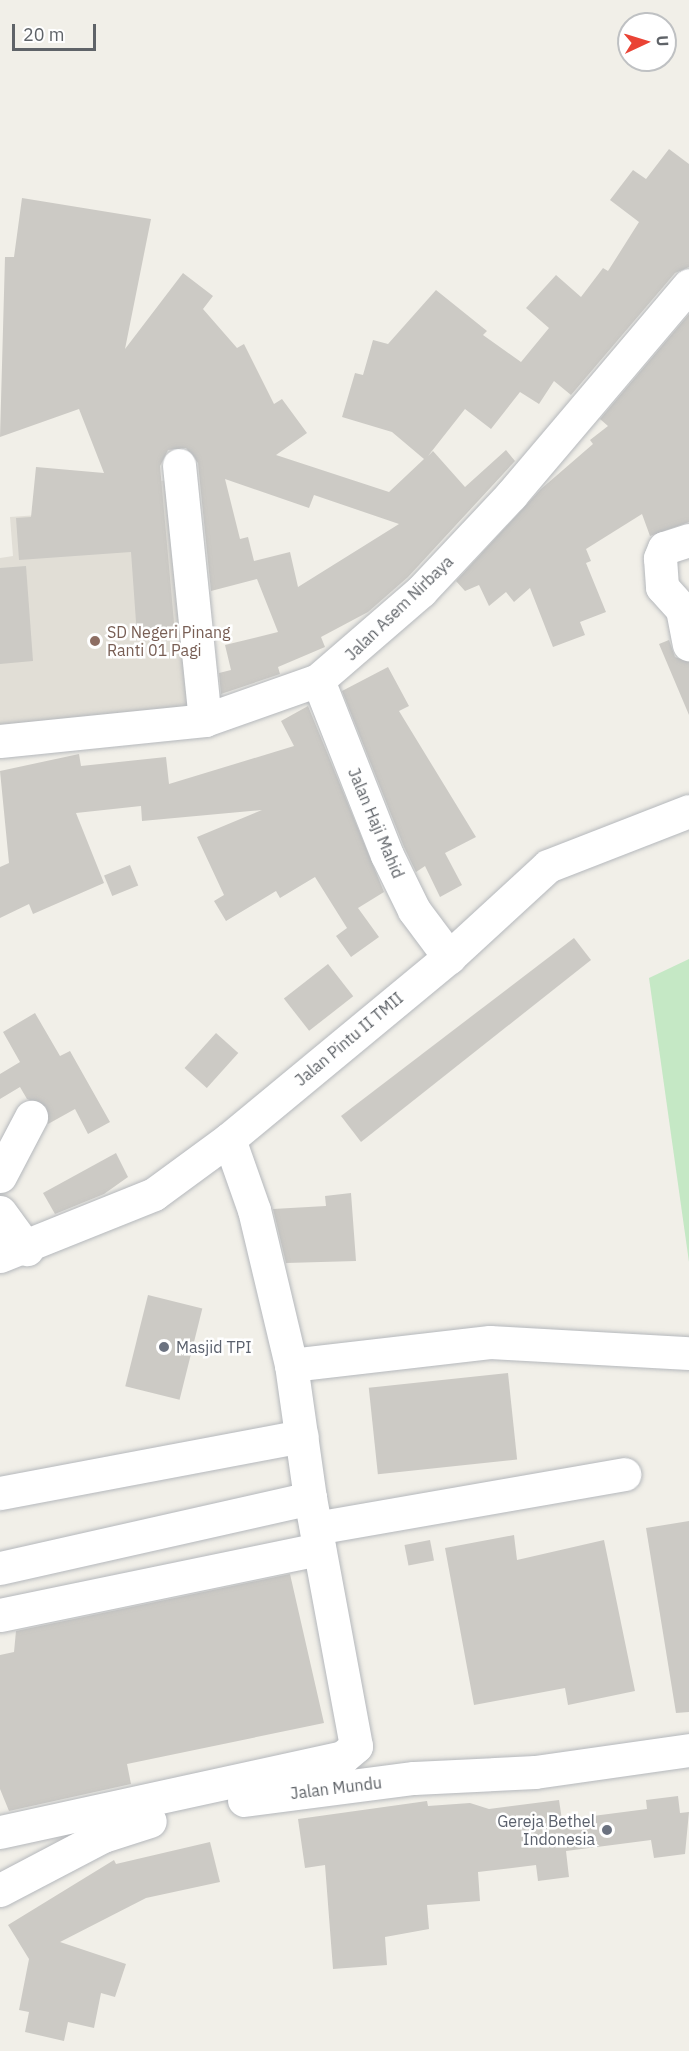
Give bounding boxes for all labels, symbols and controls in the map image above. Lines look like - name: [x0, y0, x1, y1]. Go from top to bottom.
- scale bar: [15, 12, 99, 50]
- north arrow: [617, 12, 677, 72]
- text: 20 m: [23, 23, 65, 46]
- text: U: [653, 35, 673, 47]
- street label: Jalan Asem Nirbaya: [341, 552, 457, 664]
- place label: SD Negeri Pinang Ranti 01 Pagi: [107, 622, 231, 660]
- marker: SD Negeri Pinang Ranti 01 Pagi: [88, 634, 102, 648]
- street label: Jalan Haji Mahid: [344, 765, 408, 881]
- street label: Jalan Pintu II TMII: [291, 988, 407, 1090]
- place label: Masjid TPI: [176, 1337, 252, 1357]
- marker: Masjid TPI: [157, 1340, 171, 1354]
- street label: Jalan Mundu: [289, 1773, 383, 1803]
- place label: Gereja Bethel Indonesia: [497, 1811, 595, 1849]
- marker: Gereja Bethel Indonesia: [600, 1823, 614, 1837]

